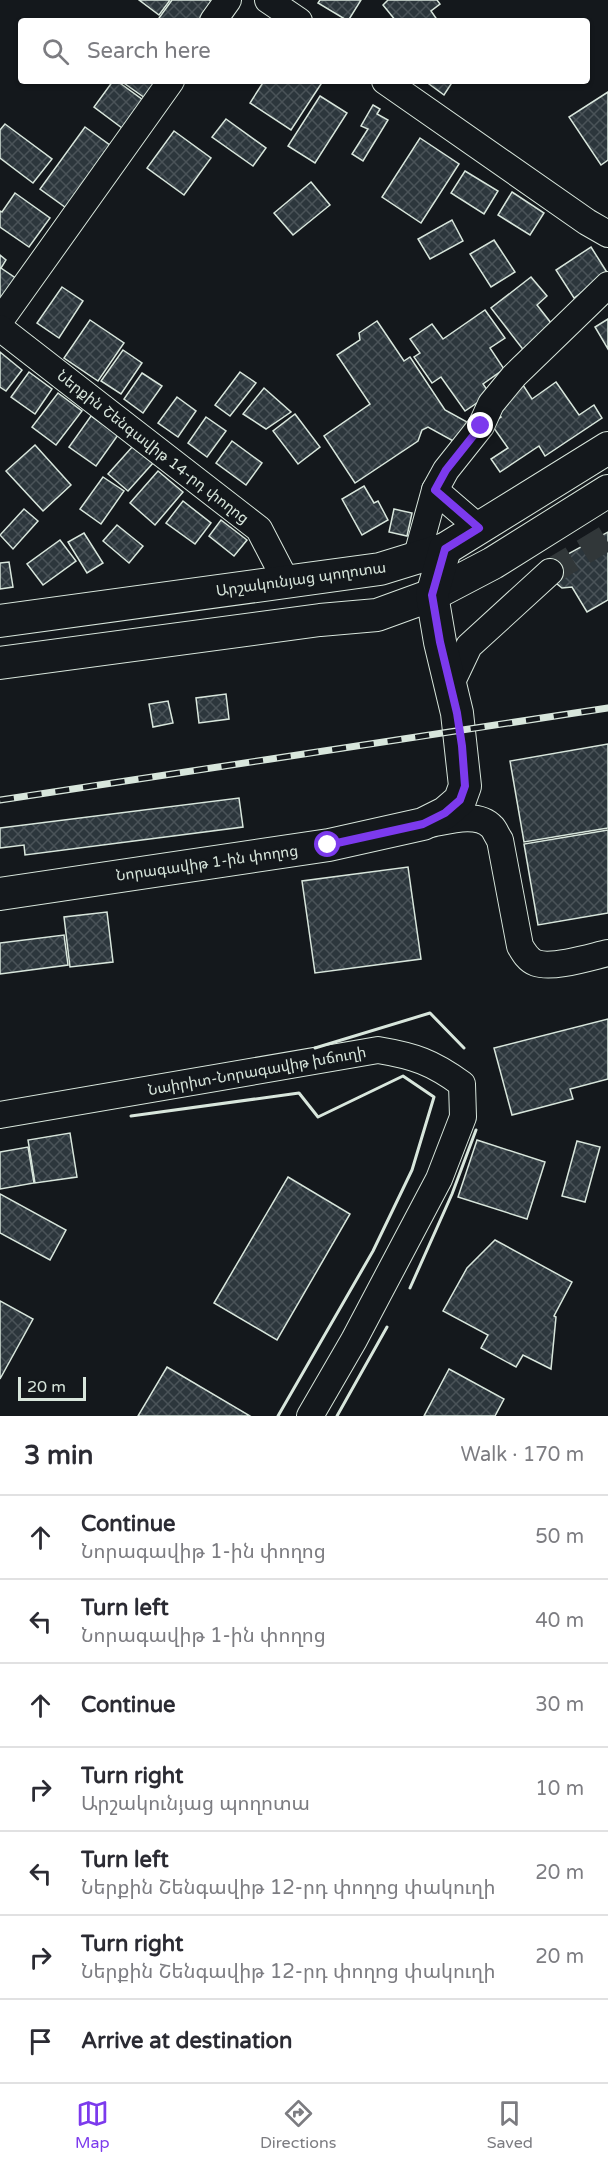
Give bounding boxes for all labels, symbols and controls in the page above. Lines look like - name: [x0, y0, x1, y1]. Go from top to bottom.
- search box: [18, 18, 590, 84]
- icon: search: [39, 35, 72, 68]
- text: Search here: [87, 38, 211, 64]
- street label: Ներքին Շենգավիթ 14-րդ փողոց: [53, 366, 253, 528]
- route end: [467, 412, 493, 438]
- street label: Արշակունյաց պողոտա: [215, 558, 387, 600]
- route start: [314, 831, 340, 857]
- street label: Նորագավիթ 1-ին փողոց: [115, 841, 299, 885]
- street label: Նաիրիտ-Նորագավիթ խճուղի: [146, 1043, 368, 1099]
- scale bar: [18, 1374, 86, 1402]
- text: 20 m: [27, 1377, 66, 1397]
- text: 3 min: [24, 1440, 93, 1471]
- text: Walk · 170 m: [461, 1443, 584, 1467]
- text: Continue: [81, 1511, 176, 1537]
- icon: ahead: [24, 1521, 57, 1554]
- text: 50 m: [535, 1525, 584, 1549]
- text: Նորագավիթ 1-ին փողոց: [81, 1540, 326, 1564]
- text: Turn left: [81, 1595, 169, 1621]
- icon: left: [24, 1605, 57, 1638]
- text: 40 m: [535, 1609, 584, 1633]
- text: Նորագավիթ 1-ին փողոց: [81, 1624, 326, 1648]
- icon: ahead: [24, 1689, 57, 1722]
- text: Continue: [81, 1692, 176, 1718]
- text: 30 m: [535, 1693, 584, 1717]
- text: Turn right: [81, 1763, 183, 1789]
- icon: right: [24, 1773, 57, 1806]
- text: 10 m: [535, 1777, 584, 1801]
- text: Արշակունյաց պողոտա: [81, 1792, 310, 1816]
- text: Turn left: [81, 1847, 169, 1873]
- icon: left: [24, 1857, 57, 1890]
- text: 20 m: [535, 1861, 584, 1885]
- text: Ներքին Շենգավիթ 12-րդ փողոց փակուղի: [81, 1876, 496, 1900]
- text: Turn right: [81, 1931, 183, 1957]
- icon: right: [24, 1941, 57, 1974]
- text: 20 m: [535, 1945, 584, 1969]
- text: Ներքին Շենգավիթ 12-րդ փողոց փակուղի: [81, 1960, 496, 1984]
- icon: arrive: [24, 2025, 57, 2058]
- text: Arrive at destination: [81, 2028, 292, 2054]
- tab: Map: [75, 2097, 110, 2153]
- tab: Directions: [260, 2097, 336, 2153]
- tab: Saved: [487, 2097, 533, 2153]

